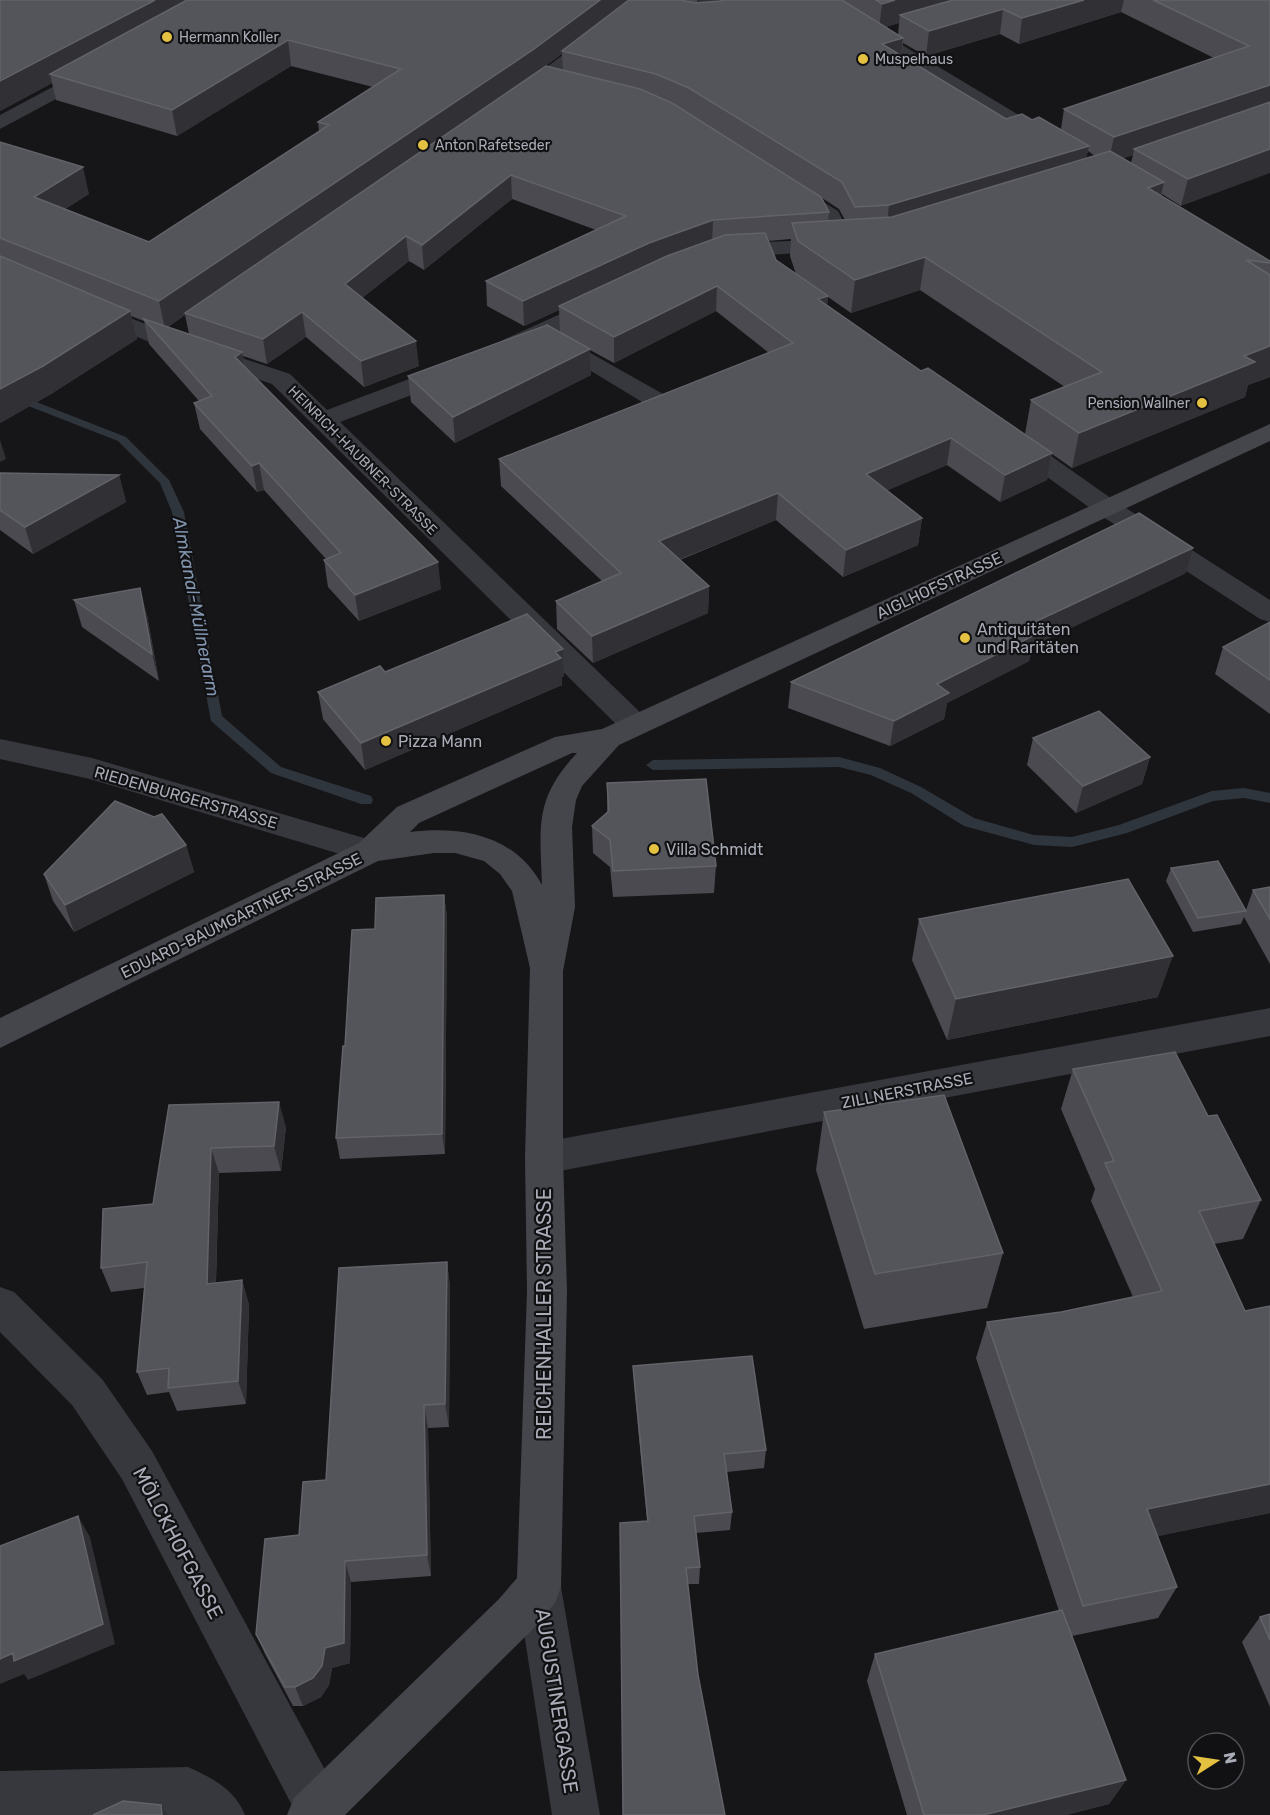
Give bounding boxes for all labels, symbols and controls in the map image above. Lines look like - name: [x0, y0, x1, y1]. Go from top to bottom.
- place label: Hermann Koller: [179, 29, 279, 46]
- marker: Hermann Koller: [160, 30, 174, 44]
- place label: Muspelhaus: [875, 51, 953, 68]
- marker: Muspelhaus: [856, 52, 870, 66]
- place label: Anton Rafetseder: [435, 137, 551, 154]
- marker: Anton Rafetseder: [416, 138, 430, 152]
- street label: HEINRICH-HAUBNER-STRASSE: [285, 382, 441, 538]
- place label: Pension Wallner: [1087, 395, 1191, 412]
- marker: Pension Wallner: [1195, 396, 1209, 410]
- water label: Almkanal-Müllnerarm: [168, 515, 224, 698]
- street label: AIGLHOFSTRASSE: [873, 548, 1005, 623]
- place label: Antiquitäten und Raritäten: [977, 620, 1079, 657]
- marker: Antiquitäten und Raritäten: [958, 631, 972, 645]
- place label: Pizza Mann: [398, 732, 482, 751]
- marker: Pizza Mann: [379, 734, 393, 748]
- street label: RIEDENBURGERSTRASSE: [92, 762, 280, 833]
- place label: Villa Schmidt: [666, 840, 763, 859]
- marker: Villa Schmidt: [647, 842, 661, 856]
- street label: EDUARD-BAUMGARTNER-STRASSE: [118, 849, 365, 982]
- street label: ZILLNERSTRASSE: [840, 1068, 974, 1113]
- street label: REICHENHALLER STRASSE: [532, 1188, 556, 1440]
- street label: MÖLCKHOFGASSE: [128, 1463, 228, 1623]
- street label: AUGUSTINERGASSE: [531, 1607, 583, 1795]
- north arrow: [1186, 1731, 1246, 1791]
- text: N: [1220, 1750, 1241, 1766]

